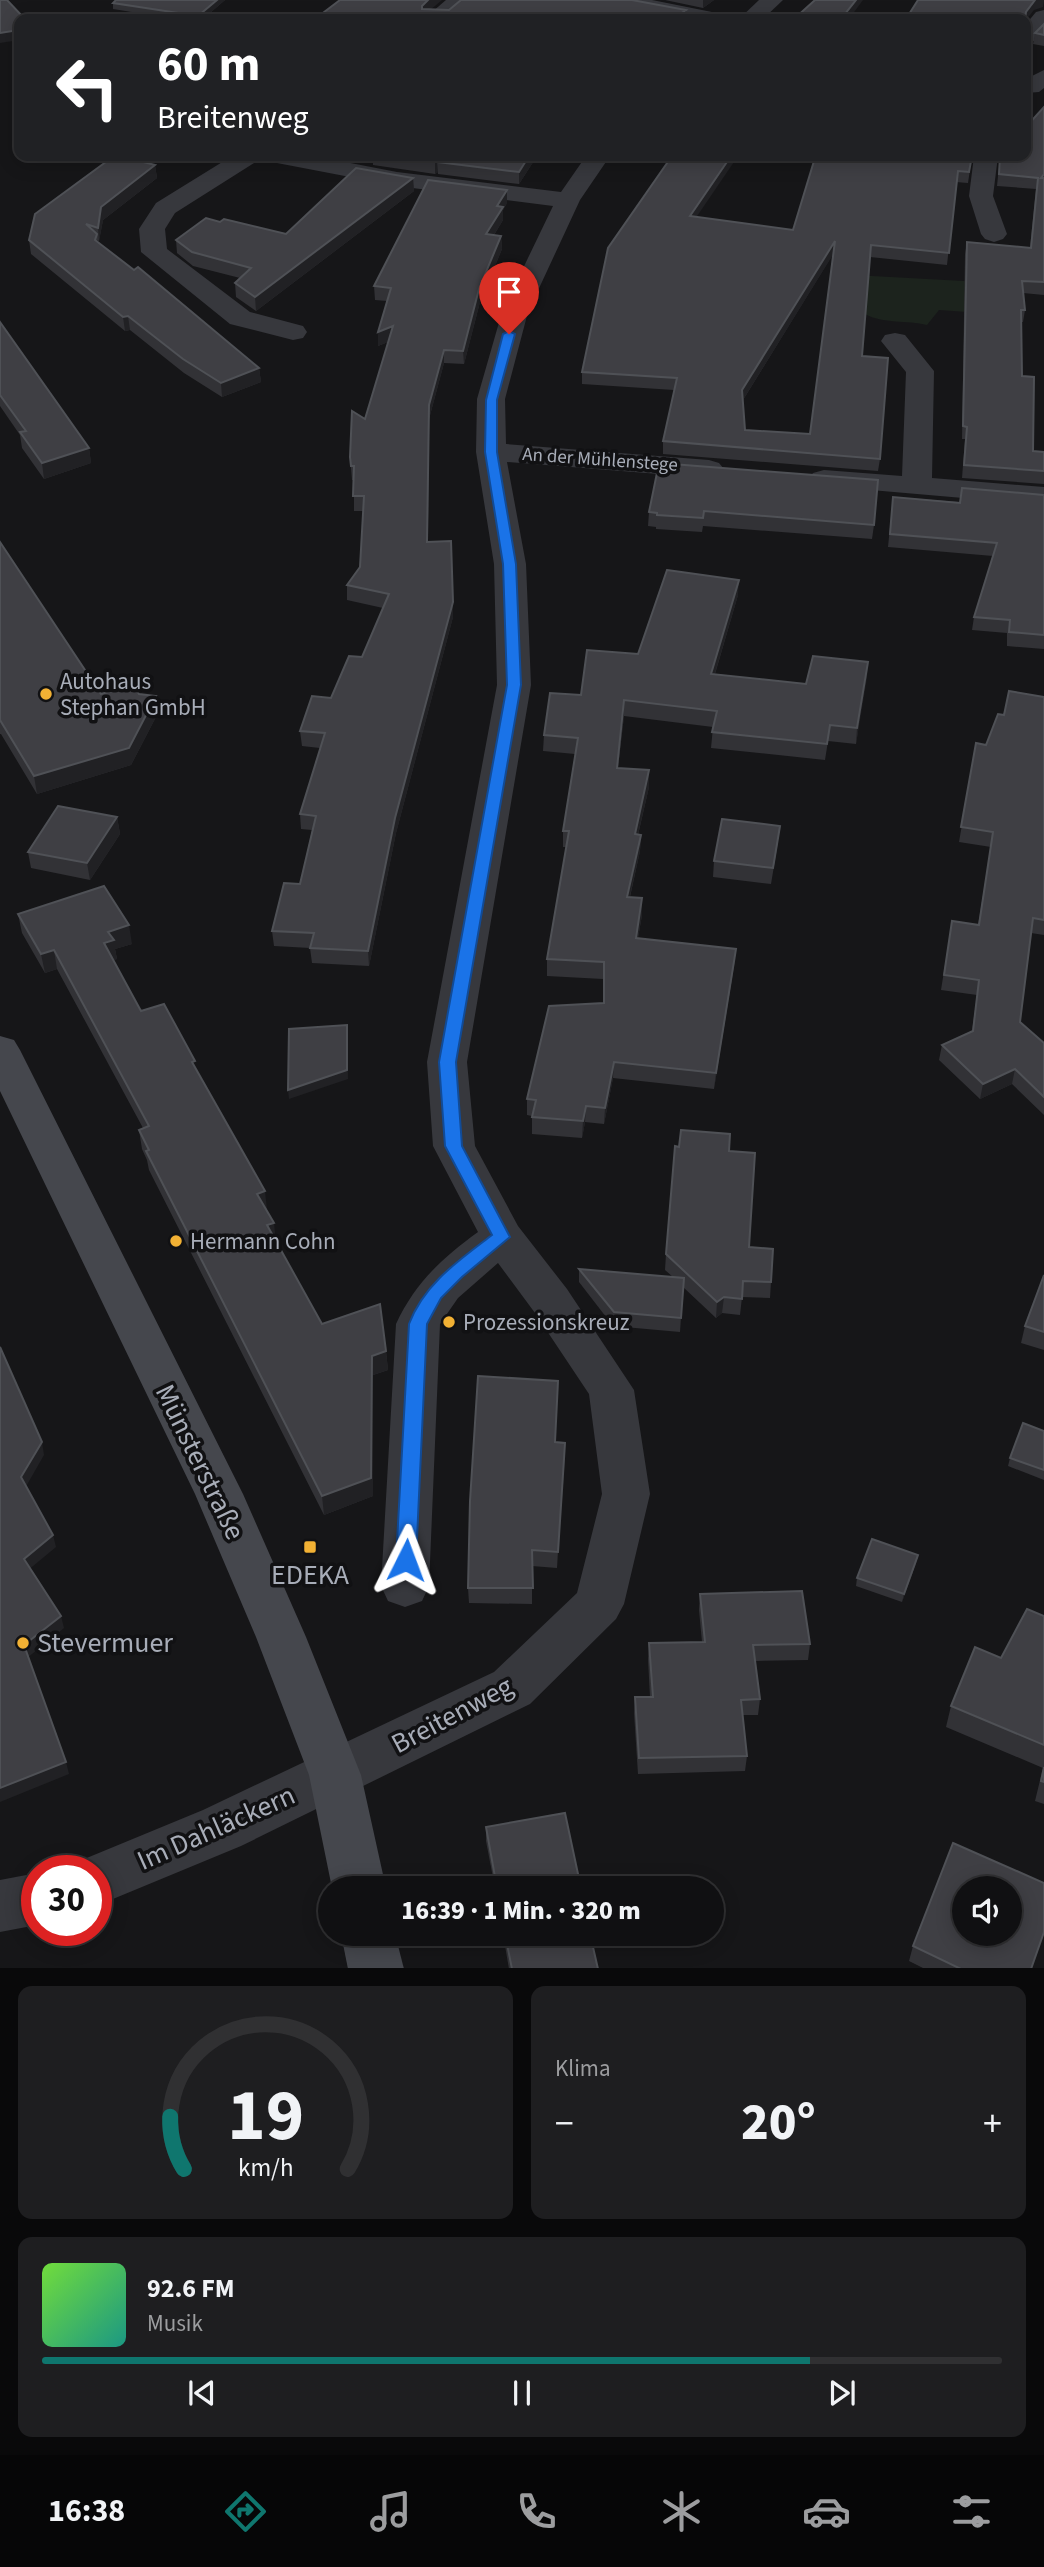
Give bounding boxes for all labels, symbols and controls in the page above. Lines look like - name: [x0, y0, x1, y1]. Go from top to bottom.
- text: 60 m: [157, 30, 261, 100]
- icon: left: [42, 42, 133, 133]
- text: Breitenweg: [157, 95, 309, 141]
- pin: [479, 262, 539, 334]
- icon: arrive: [490, 273, 528, 311]
- street label: An der Mühlenstege: [521, 441, 679, 479]
- place label: Autohaus Stephan GmbH: [60, 665, 206, 724]
- marker: Autohaus Stephan GmbH: [38, 686, 54, 702]
- place label: Hermann Cohn: [190, 1225, 336, 1258]
- marker: Hermann Cohn: [168, 1233, 184, 1249]
- place label: Prozessionskreuz: [463, 1306, 630, 1339]
- marker: Prozessionskreuz: [441, 1314, 457, 1330]
- street label: Münsterstraße: [145, 1378, 255, 1546]
- position arrow: [369, 1523, 443, 1597]
- marker: EDEKA: [302, 1539, 318, 1555]
- place label: EDEKA: [271, 1555, 350, 1595]
- place label: Stevermuer: [37, 1623, 173, 1663]
- marker: Stevermuer: [15, 1635, 31, 1651]
- street label: Breitenweg: [384, 1666, 520, 1764]
- street label: Im Dahläckern: [131, 1775, 301, 1881]
- speed limit sign: 30: [21, 1855, 112, 1946]
- map controls: [952, 1876, 1022, 1946]
- button: sound: [952, 1876, 1022, 1946]
- text: 16:39 · 1 Min. · 320 m: [401, 1892, 641, 1929]
- text: Klima: [555, 2052, 611, 2085]
- text: 19: [227, 2064, 304, 2168]
- text: 20°: [741, 2086, 816, 2160]
- text: −: [555, 2097, 574, 2151]
- text: +: [983, 2097, 1002, 2151]
- text: km/h: [238, 2149, 293, 2185]
- text: 92.6 FM: [147, 2270, 235, 2307]
- text: Musik: [147, 2307, 203, 2340]
- icon: previous: [183, 2374, 221, 2412]
- icon: pause: [503, 2374, 541, 2412]
- icon: next: [823, 2374, 861, 2412]
- icon: directions: [221, 2487, 270, 2536]
- icon: music: [366, 2487, 415, 2536]
- icon: phone: [512, 2487, 561, 2536]
- icon: climate: [657, 2487, 706, 2536]
- icon: car: [802, 2487, 851, 2536]
- icon: filters: [947, 2487, 996, 2536]
- text: 16:38: [48, 2488, 125, 2534]

